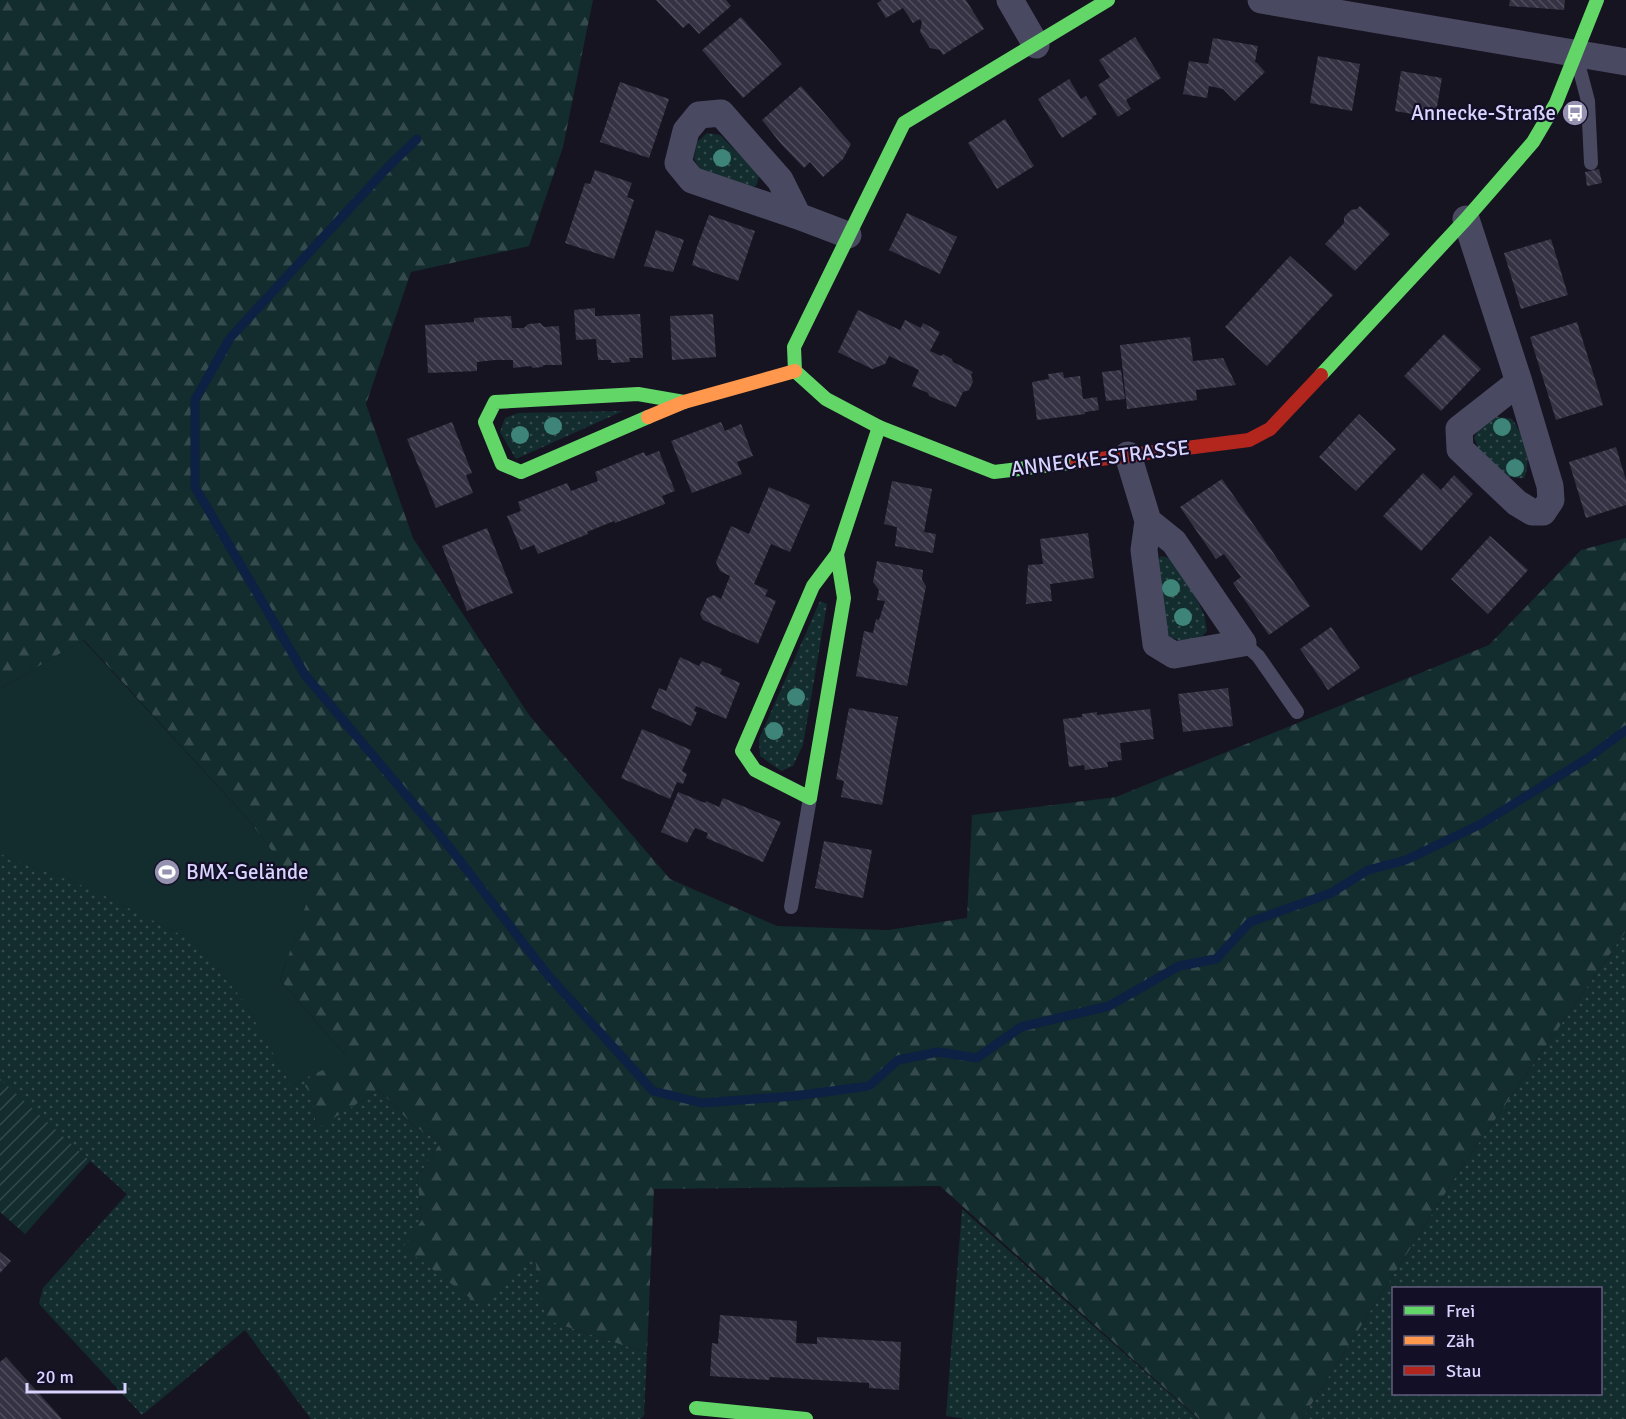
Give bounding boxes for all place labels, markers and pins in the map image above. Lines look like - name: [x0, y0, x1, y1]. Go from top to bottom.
- bus stop icon: Annecke-Straße: [1560, 98, 1590, 128]
- place label: Annecke-Straße: [1411, 100, 1556, 126]
- sports icon: BMX-Gelände: [152, 857, 182, 887]
- place label: BMX-Gelände: [186, 859, 309, 885]

